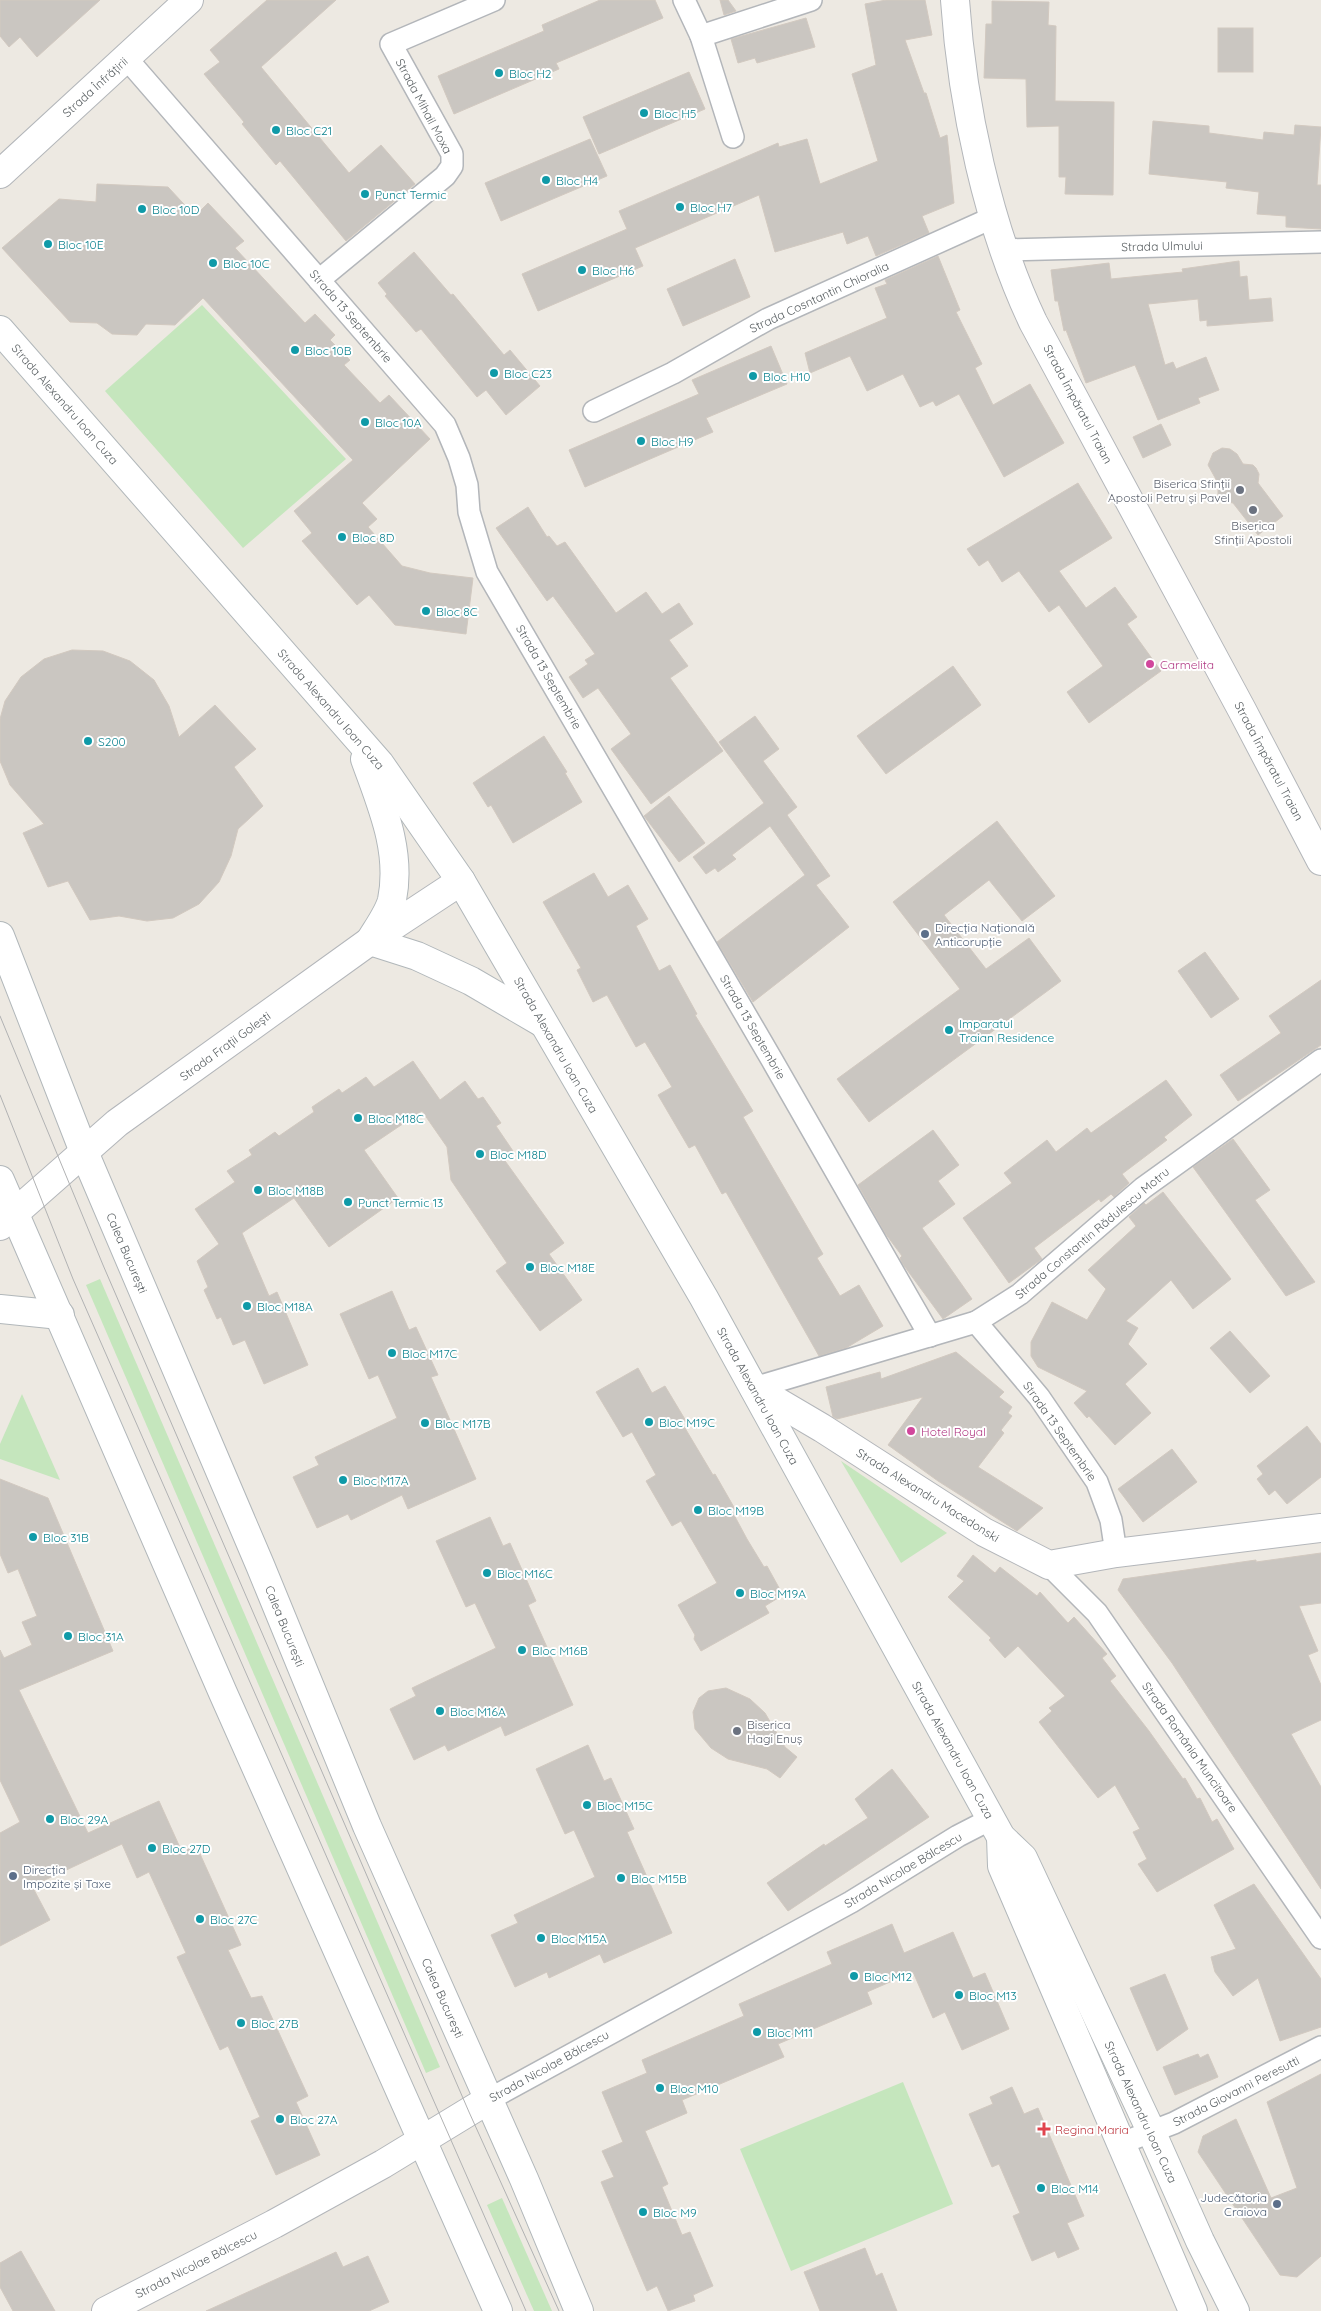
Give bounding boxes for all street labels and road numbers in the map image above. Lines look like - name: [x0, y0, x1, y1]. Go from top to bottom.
- street label: Strada Înfrățirii: [59, 54, 131, 120]
- street label: Strada Mihail Moxa: [393, 56, 455, 156]
- street label: Strada Ulmului: [1121, 238, 1203, 254]
- street label: Strada Cosntantin Chioralia: [747, 258, 891, 336]
- street label: Strada 13 Septembrie: [307, 266, 396, 366]
- street label: Strada Alexandru Ioan Cuza: [9, 341, 121, 467]
- street label: Strada Împăratul Traian: [1040, 342, 1116, 466]
- street label: Strada 13 Septembrie: [513, 622, 585, 732]
- street label: Strada Alexandru Ioan Cuza: [275, 646, 387, 772]
- street label: Strada Împăratul Traian: [1231, 699, 1307, 823]
- street label: Strada 13 Septembrie: [717, 972, 789, 1082]
- street label: Strada Alexandru Ioan Cuza: [511, 974, 601, 1116]
- street label: Strada Frații Golești: [177, 1008, 273, 1084]
- street label: Strada Constantin Rădulescu Motru: [1012, 1164, 1172, 1302]
- street label: Calea București: [103, 1210, 151, 1296]
- street label: Strada Alexandru Ioan Cuza: [714, 1325, 802, 1467]
- street label: Strada 13 Septembrie: [1020, 1378, 1100, 1484]
- street label: Strada Alexandru Macedonski: [854, 1445, 1002, 1545]
- street label: Calea București: [262, 1583, 308, 1669]
- street label: Strada Alexandru Ioan Cuza: [909, 1679, 997, 1821]
- street label: Strada România Muncitoare: [1139, 1679, 1241, 1815]
- street label: Strada Nicolae Bălcescu: [841, 1829, 965, 1911]
- street label: Calea București: [419, 1956, 467, 2040]
- street label: Strada Nicolae Bălcescu: [486, 2027, 612, 2105]
- street label: Strada Alexandru Ioan Cuza: [1101, 2039, 1181, 2185]
- street label: Strada Giovanni Peresutti: [1170, 2053, 1302, 2129]
- street label: Strada Nicolae Bălcescu: [133, 2227, 259, 2301]

